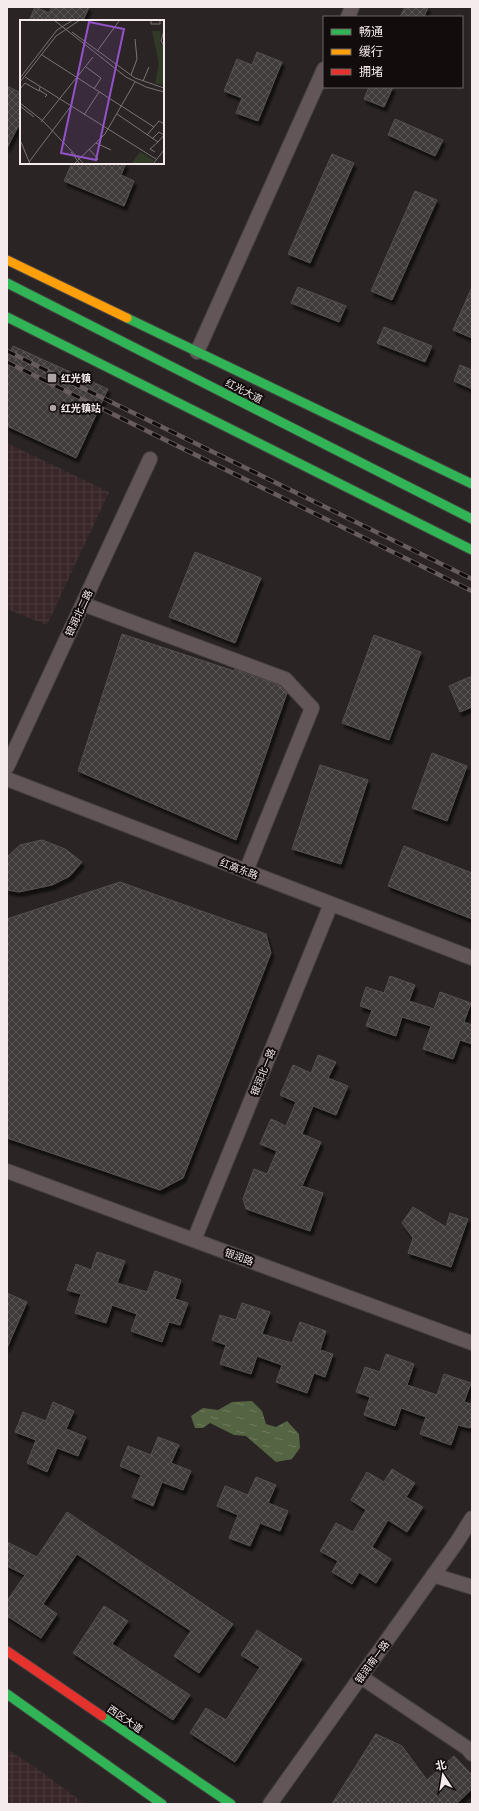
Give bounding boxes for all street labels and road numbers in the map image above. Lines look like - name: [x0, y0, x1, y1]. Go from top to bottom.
- street label: 红光大道: [223, 376, 265, 406]
- street label: 银润北二路: [63, 588, 95, 638]
- street label: 红高东路: [218, 856, 260, 882]
- street label: 银润北一路: [248, 1046, 278, 1098]
- street label: 银润路: [223, 1246, 255, 1268]
- street label: 银润南一路: [352, 1638, 392, 1686]
- street label: 西区大道: [105, 1702, 145, 1736]

